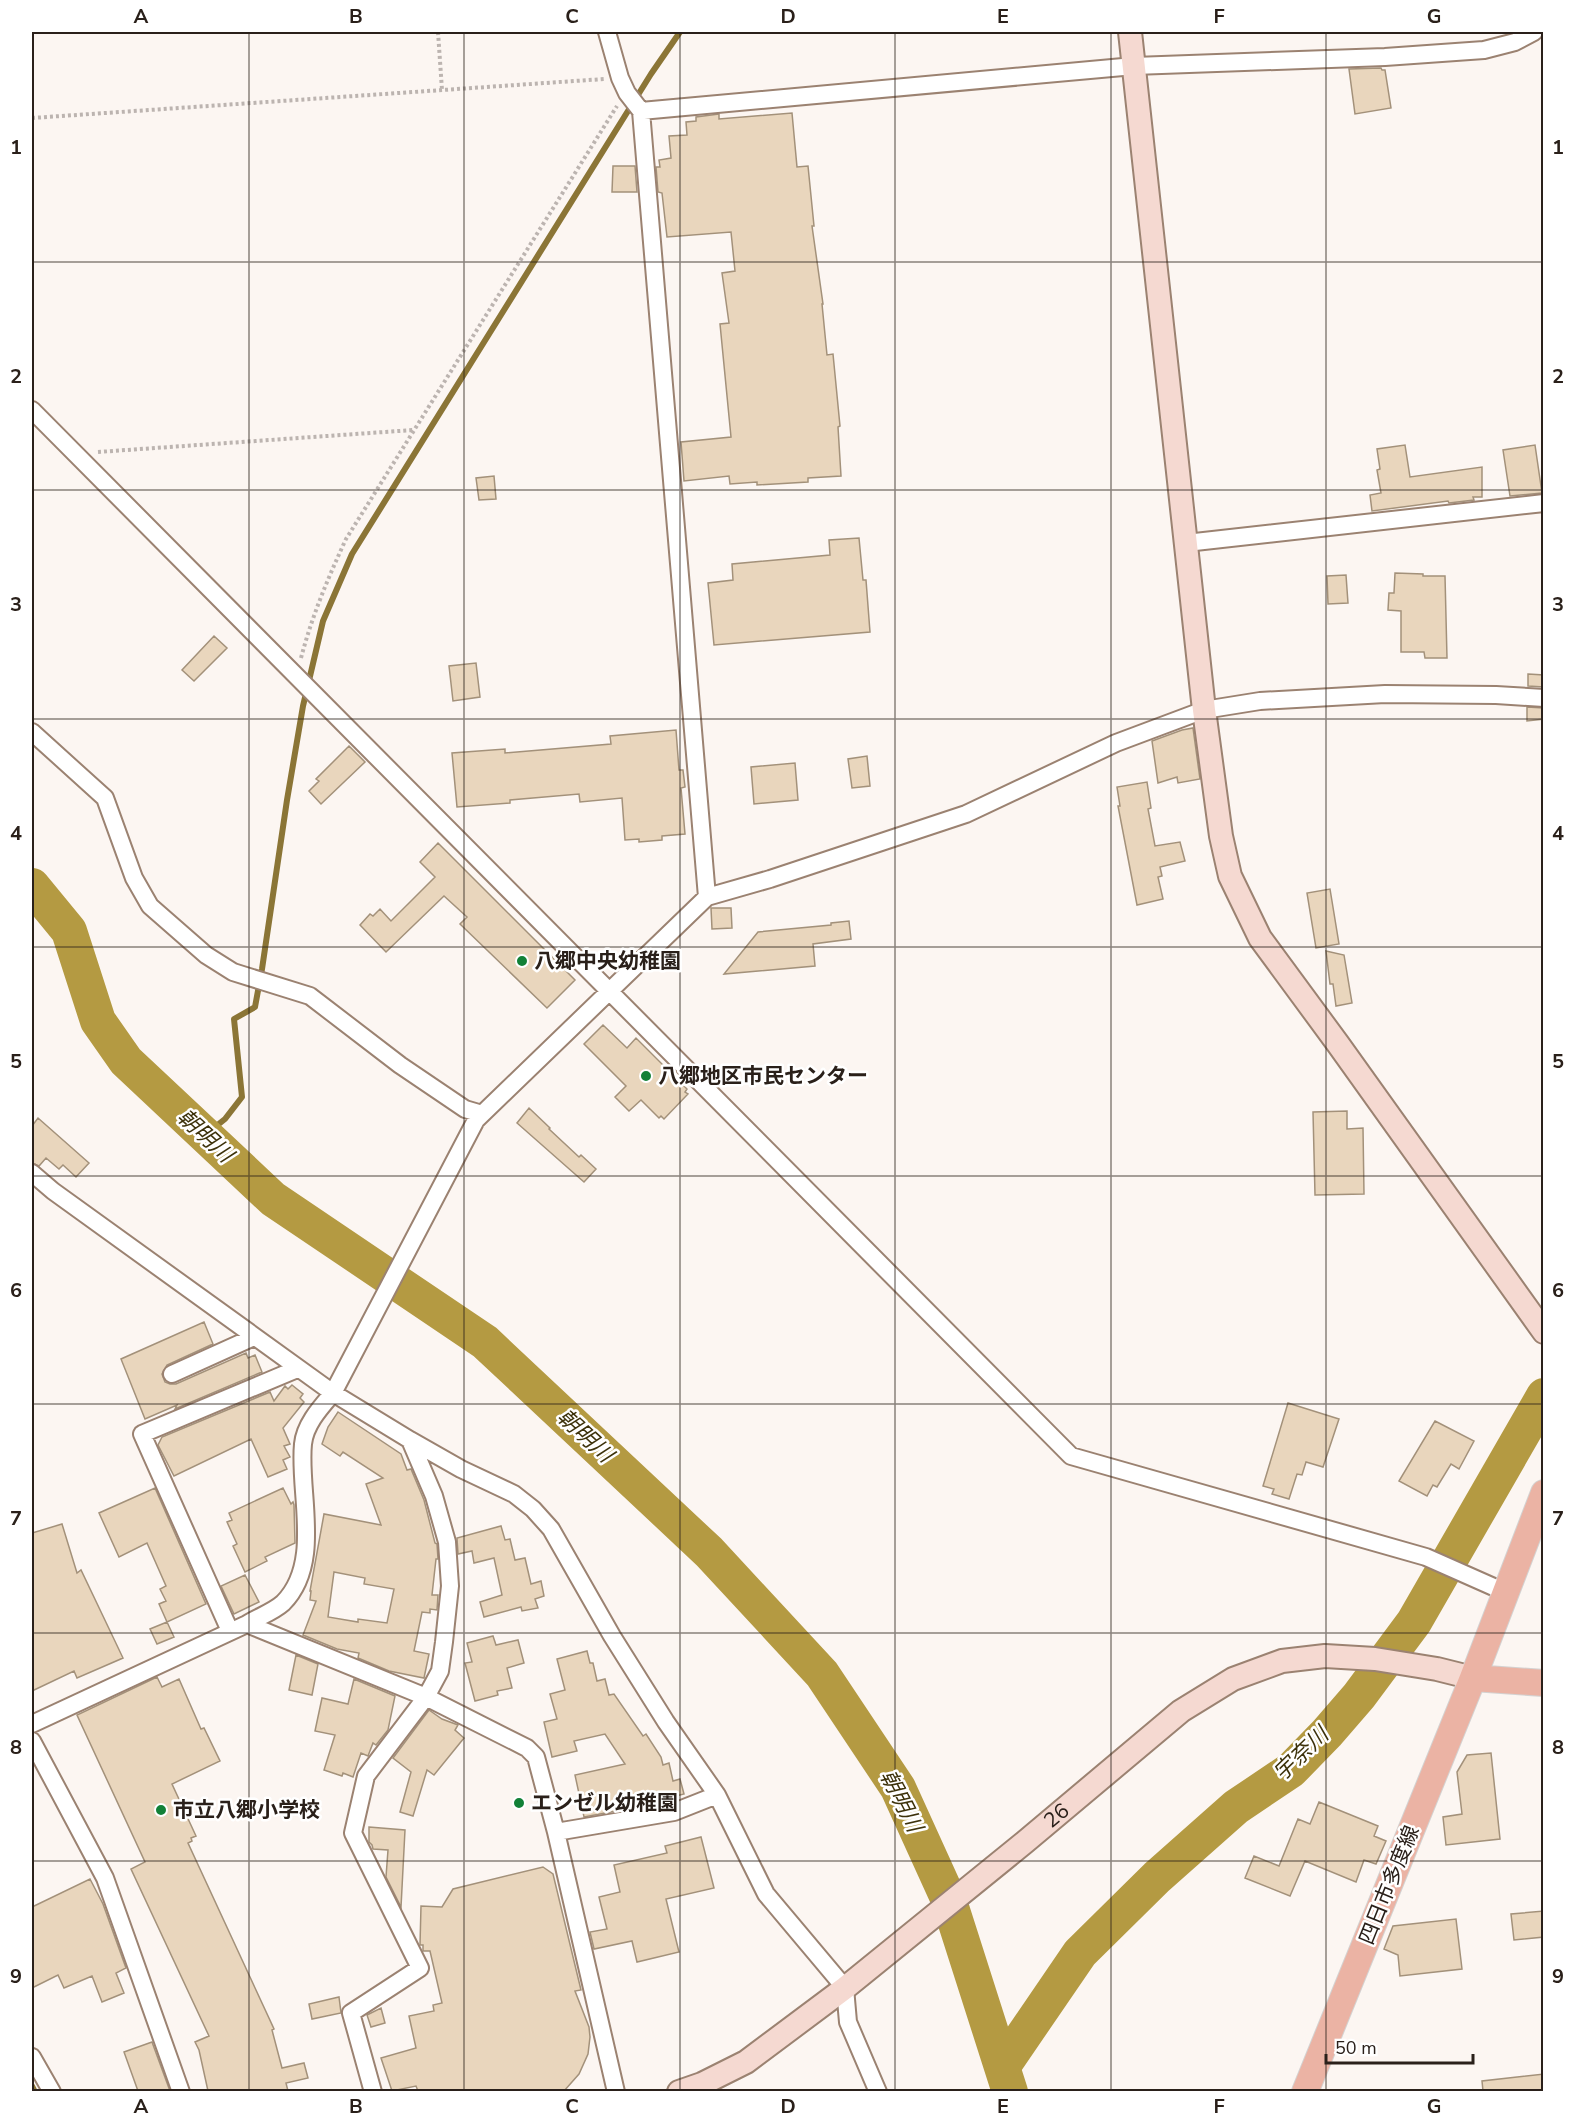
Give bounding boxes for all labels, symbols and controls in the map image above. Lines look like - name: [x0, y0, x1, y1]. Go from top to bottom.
- text: A: [134, 3, 149, 30]
- text: B: [349, 3, 363, 30]
- text: C: [565, 3, 579, 30]
- text: D: [780, 3, 796, 30]
- text: E: [997, 3, 1009, 30]
- text: F: [1213, 3, 1225, 30]
- text: G: [1427, 3, 1441, 30]
- text: 1: [10, 134, 22, 161]
- text: 1: [1552, 134, 1564, 161]
- text: 2: [10, 363, 22, 390]
- text: 2: [1552, 363, 1564, 390]
- text: 3: [10, 591, 22, 618]
- text: 3: [1552, 591, 1564, 618]
- text: 4: [10, 820, 22, 847]
- text: 4: [1552, 820, 1564, 847]
- place label: 八郷中央幼稚園: [534, 947, 681, 975]
- marker: 八郷中央幼稚園: [515, 954, 529, 968]
- text: 5: [10, 1048, 22, 1075]
- text: 5: [1552, 1048, 1564, 1075]
- place label: 八郷地区市民センター: [658, 1062, 868, 1090]
- marker: 八郷地区市民センター: [639, 1069, 653, 1083]
- water label: 朝明川: [171, 1103, 241, 1171]
- text: 6: [10, 1277, 22, 1304]
- text: 6: [1552, 1277, 1564, 1304]
- water label: 朝明川: [551, 1403, 621, 1471]
- text: 7: [10, 1505, 22, 1532]
- text: 7: [1552, 1505, 1564, 1532]
- water label: 宇奈川: [1267, 1719, 1337, 1788]
- text: 8: [10, 1734, 22, 1761]
- text: 8: [1552, 1734, 1564, 1761]
- water label: 朝明川: [873, 1765, 930, 1839]
- place label: エンゼル幼稚園: [531, 1789, 678, 1817]
- place label: 市立八郷小学校: [173, 1796, 320, 1824]
- marker: エンゼル幼稚園: [512, 1796, 526, 1810]
- street label: 26: [1038, 1797, 1075, 1834]
- marker: 市立八郷小学校: [154, 1803, 168, 1817]
- street label: 四日市多度線: [1352, 1821, 1426, 1949]
- text: 9: [10, 1963, 22, 1990]
- text: 9: [1552, 1963, 1564, 1990]
- scale bar: [1326, 2027, 1473, 2065]
- text: 50 m: [1335, 2036, 1377, 2060]
- text: A: [134, 2093, 149, 2120]
- text: B: [349, 2093, 363, 2120]
- text: C: [565, 2093, 579, 2120]
- text: D: [780, 2093, 796, 2120]
- text: E: [997, 2093, 1009, 2120]
- text: F: [1213, 2093, 1225, 2120]
- text: G: [1427, 2093, 1441, 2120]

